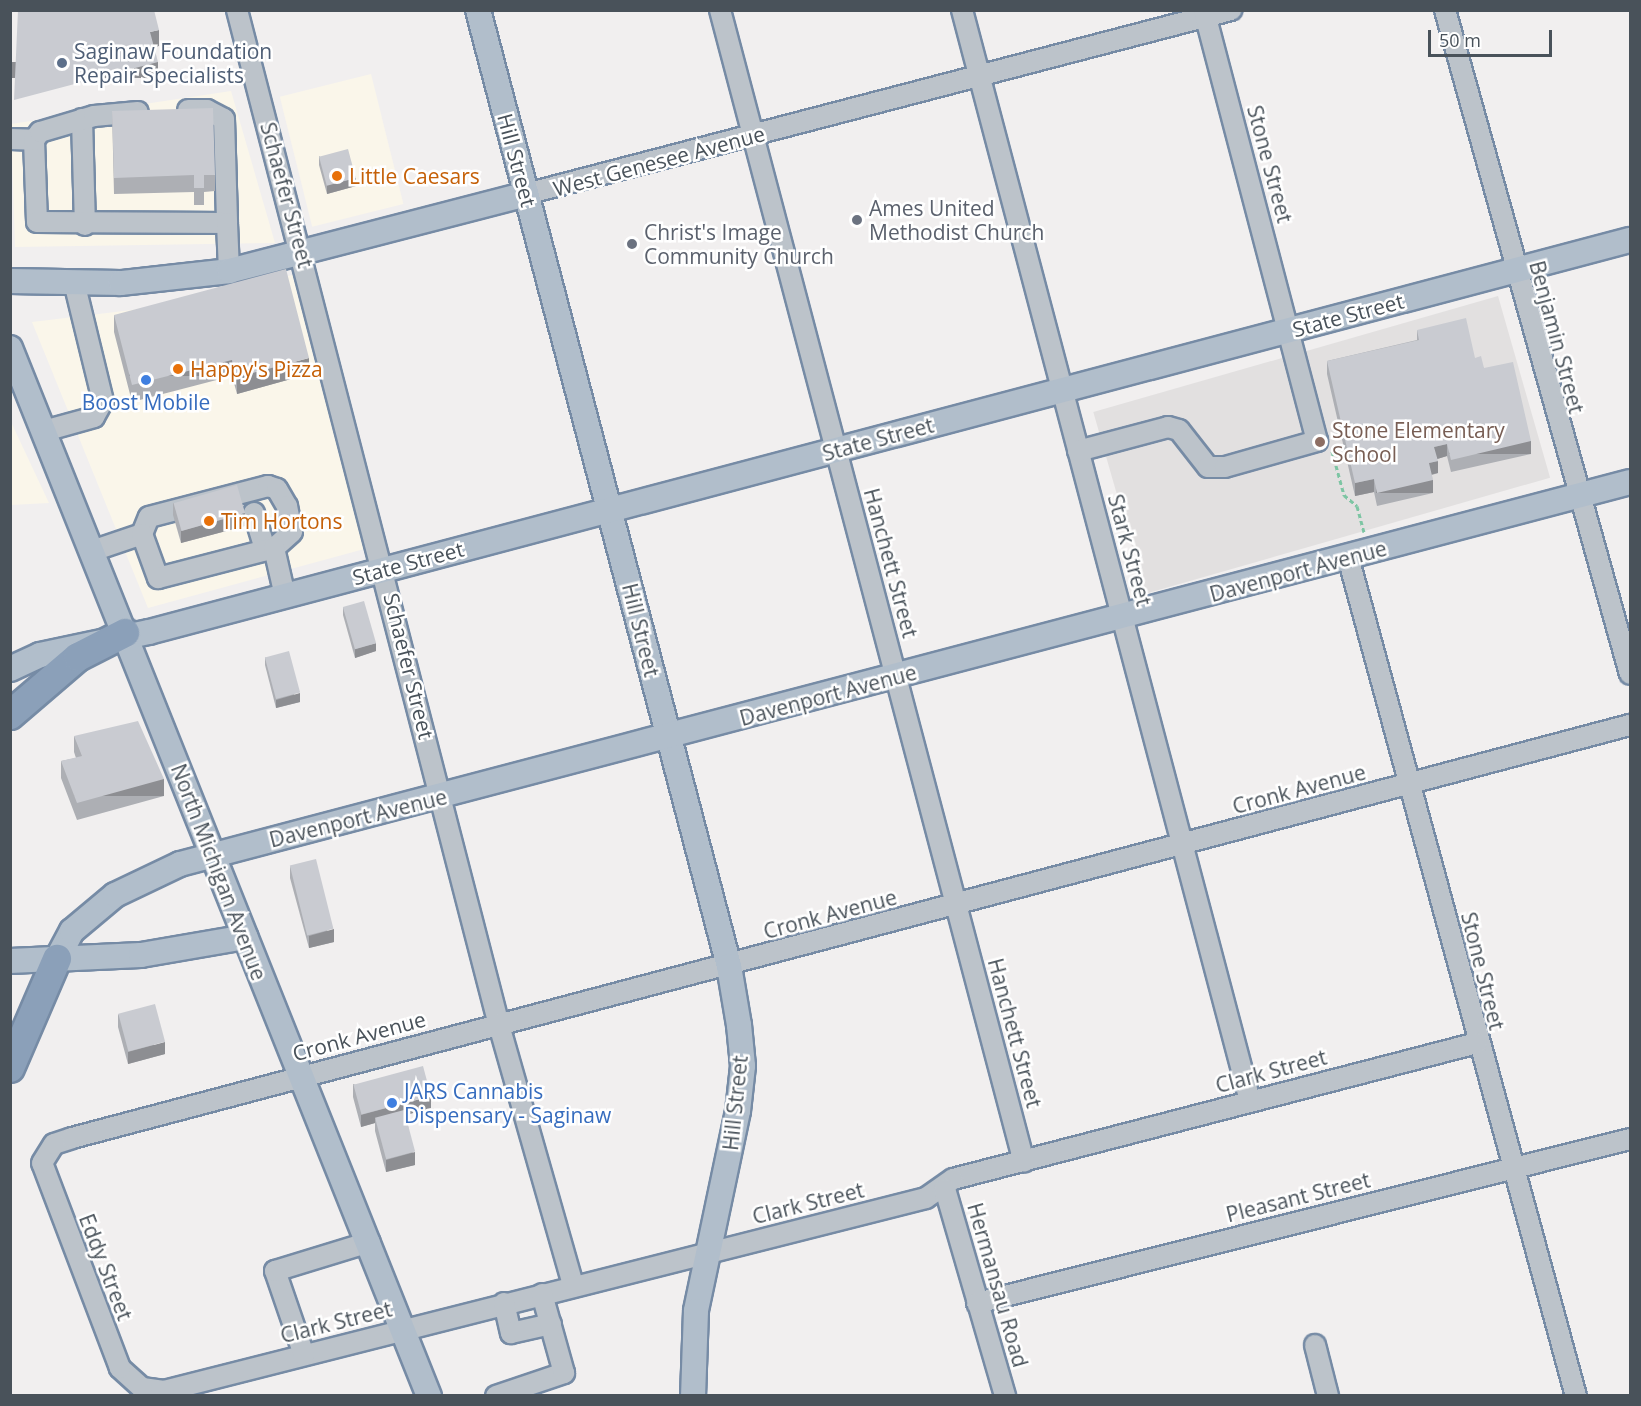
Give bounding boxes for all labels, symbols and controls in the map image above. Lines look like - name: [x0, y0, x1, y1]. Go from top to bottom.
- scale bar: [1431, 18, 1556, 56]
- text: 50 m: [1439, 28, 1481, 52]
- place label: Saginaw Foundation Repair Specialists: [74, 38, 272, 88]
- marker: Saginaw Foundation Repair Specialists: [55, 56, 69, 70]
- street label: Stone Street: [1242, 103, 1298, 225]
- street label: Hill Street: [492, 111, 542, 209]
- street label: Schaefer Street: [255, 120, 319, 270]
- street label: West Genesee Avenue: [550, 121, 768, 201]
- place label: Little Caesars: [349, 163, 480, 189]
- marker: Little Caesars: [330, 169, 344, 183]
- place label: Ames United Methodist Church: [869, 195, 1044, 245]
- marker: Ames United Methodist Church: [850, 213, 864, 227]
- place label: Christ's Image Community Church: [644, 219, 834, 269]
- marker: Christ's Image Community Church: [625, 237, 639, 251]
- street label: Benjamin Street: [1525, 258, 1589, 416]
- street label: State Street: [1290, 288, 1406, 342]
- place label: Happy's Pizza: [190, 356, 323, 382]
- marker: Happy's Pizza: [171, 362, 185, 376]
- marker: Boost Mobile: [139, 373, 153, 387]
- place label: Boost Mobile: [82, 389, 210, 415]
- street label: State Street: [820, 412, 936, 466]
- place label: Stone Elementary School: [1332, 417, 1505, 467]
- marker: Stone Elementary School: [1313, 435, 1327, 449]
- street label: Hanchett Street: [859, 485, 923, 641]
- street label: Stark Street: [1103, 491, 1157, 609]
- place label: Tim Hortons: [221, 508, 342, 534]
- marker: Tim Hortons: [202, 514, 216, 528]
- street label: Davenport Avenue: [1207, 535, 1389, 607]
- street label: State Street: [350, 536, 466, 590]
- street label: Hill Street: [617, 581, 665, 679]
- street label: Schaefer Street: [379, 590, 439, 742]
- street label: Davenport Avenue: [737, 659, 919, 731]
- street label: Cronk Avenue: [1230, 759, 1368, 819]
- street label: North Michigan Avenue: [166, 760, 272, 984]
- street label: Davenport Avenue: [267, 784, 449, 852]
- street label: Cronk Avenue: [761, 884, 899, 944]
- street label: Stone Street: [1456, 910, 1510, 1032]
- street label: Hanchett Street: [983, 955, 1047, 1111]
- street label: Cronk Avenue: [290, 1006, 428, 1066]
- street label: Clark Street: [1213, 1044, 1329, 1098]
- street label: Hill Street: [717, 1054, 753, 1152]
- place label: JARS Cannabis Dispensary - Saginaw: [404, 1078, 611, 1128]
- marker: JARS Cannabis Dispensary - Saginaw: [385, 1096, 399, 1110]
- street label: Pleasant Street: [1223, 1167, 1373, 1227]
- street label: Clark Street: [750, 1177, 866, 1229]
- street label: Hermansau Road: [962, 1200, 1034, 1370]
- street label: Eddy Street: [74, 1210, 138, 1324]
- street label: Clark Street: [278, 1296, 394, 1348]

